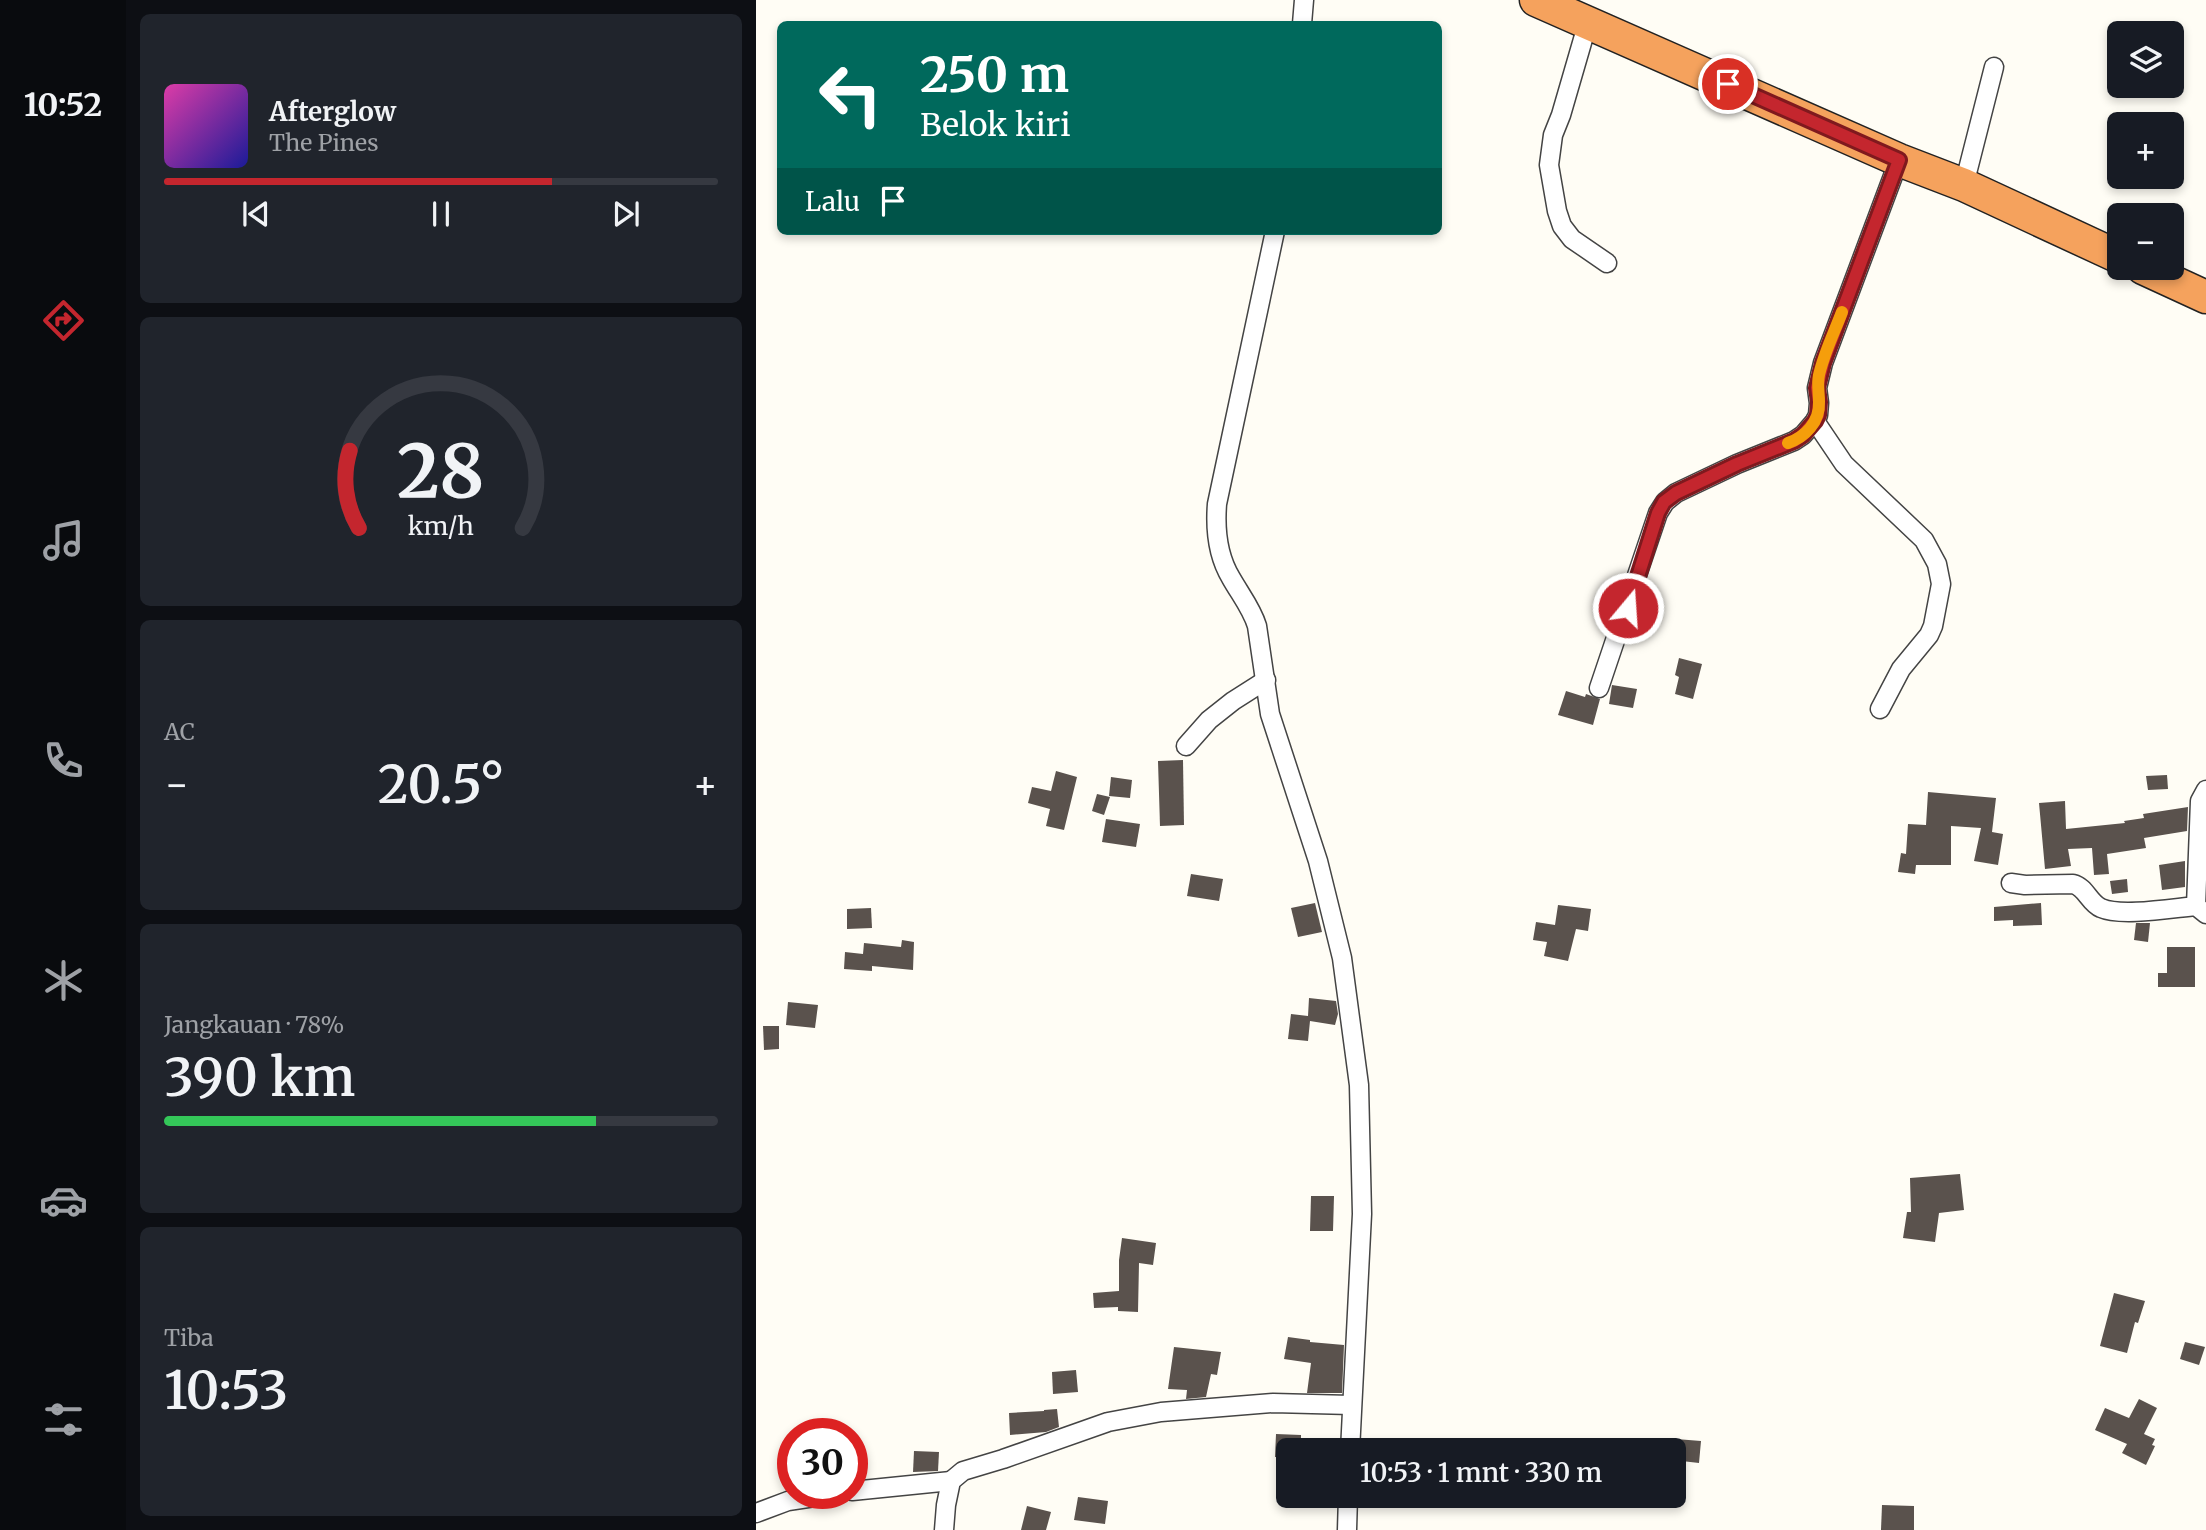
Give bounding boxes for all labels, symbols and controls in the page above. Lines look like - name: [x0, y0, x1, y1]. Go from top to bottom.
- map controls: [2107, 21, 2184, 280]
- button: layers: [2107, 21, 2184, 98]
- text: 250 m: [920, 44, 1069, 105]
- icon: left: [805, 49, 896, 140]
- pin: [1698, 54, 1758, 114]
- icon: arrive: [1709, 65, 1747, 103]
- text: 10:52: [24, 85, 102, 125]
- text: Afterglow: [269, 95, 396, 128]
- text: Belok kiri: [920, 105, 1071, 145]
- button: +: [2107, 112, 2184, 189]
- text: The Pines: [269, 128, 379, 157]
- icon: arrive: [874, 182, 912, 220]
- text: Lalu: [805, 185, 860, 218]
- icon: previous: [237, 195, 275, 233]
- icon: pause: [422, 195, 460, 233]
- icon: next: [607, 195, 645, 233]
- button: −: [2107, 203, 2184, 280]
- icon: directions: [39, 296, 88, 345]
- text: 28: [397, 426, 485, 518]
- text: km/h: [408, 510, 474, 542]
- icon: music: [39, 516, 88, 565]
- position arrow: [1591, 571, 1665, 645]
- text: AC: [164, 717, 195, 746]
- icon: phone: [39, 736, 88, 785]
- text: 20.5°: [378, 752, 504, 817]
- text: −: [164, 761, 189, 808]
- text: +: [693, 761, 718, 808]
- icon: climate: [39, 956, 88, 1005]
- text: Jangkauan · 78%: [164, 1010, 344, 1039]
- text: 390 km: [164, 1045, 355, 1110]
- icon: car: [39, 1176, 88, 1225]
- text: Tiba: [164, 1323, 214, 1352]
- text: 10:53: [164, 1358, 288, 1423]
- icon: filters: [39, 1395, 88, 1444]
- speed limit sign: 30: [777, 1418, 868, 1509]
- text: 10:53 · 1 mnt · 330 m: [1360, 1456, 1602, 1489]

